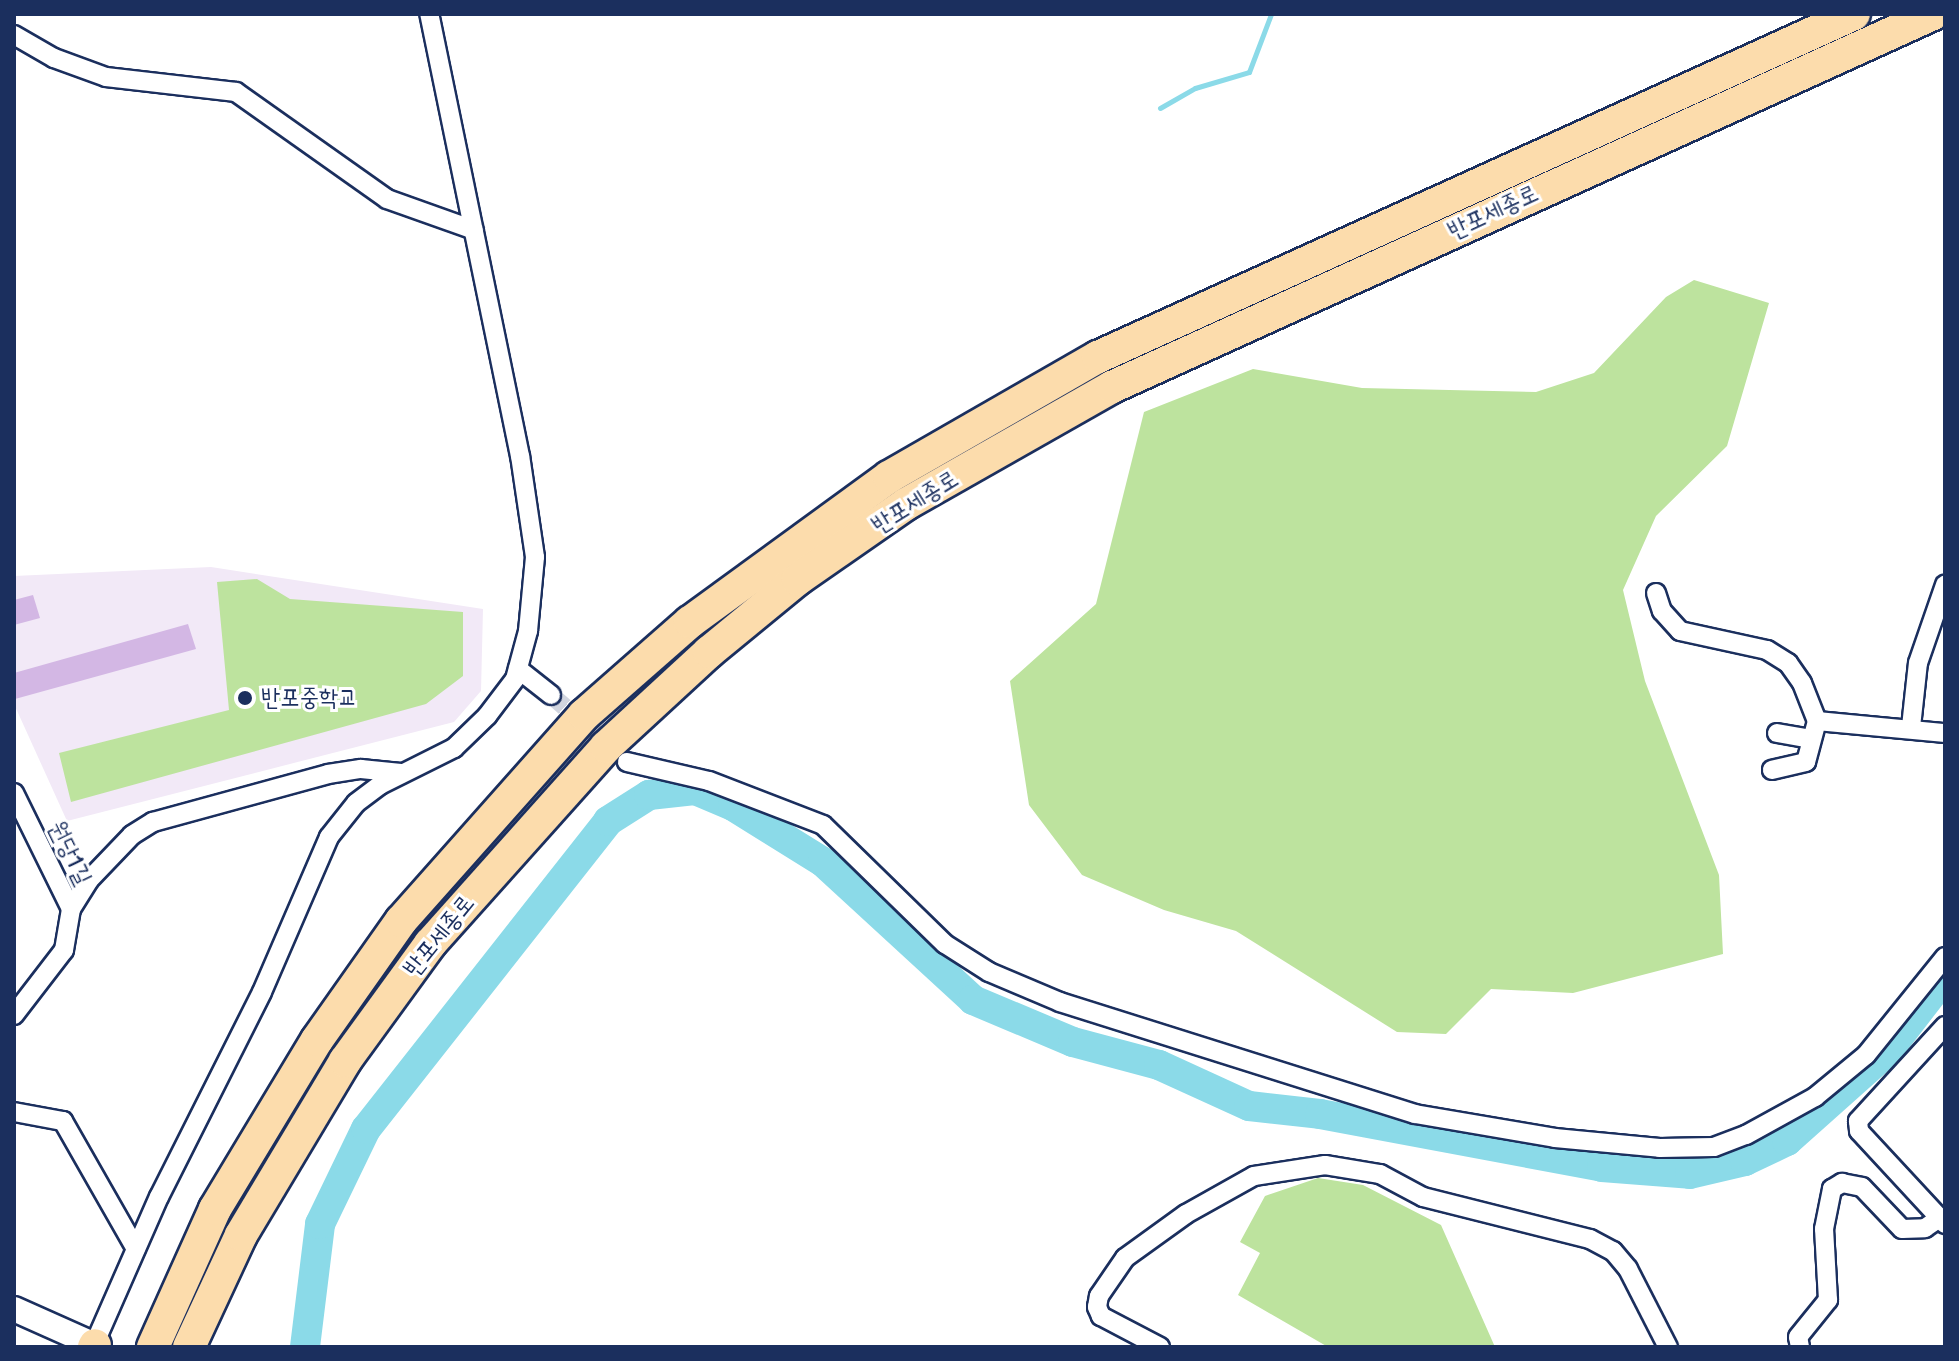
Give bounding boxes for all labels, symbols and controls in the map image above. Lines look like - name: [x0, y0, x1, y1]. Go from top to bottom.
- street label: 반포세종로: [1443, 179, 1543, 245]
- street label: 반포세종로: [866, 464, 964, 540]
- place label: 반포중학교: [261, 684, 358, 712]
- marker: 반포중학교: [236, 689, 254, 707]
- street label: 원당1길: [42, 816, 98, 890]
- street label: 반포세종로: [397, 889, 481, 983]

